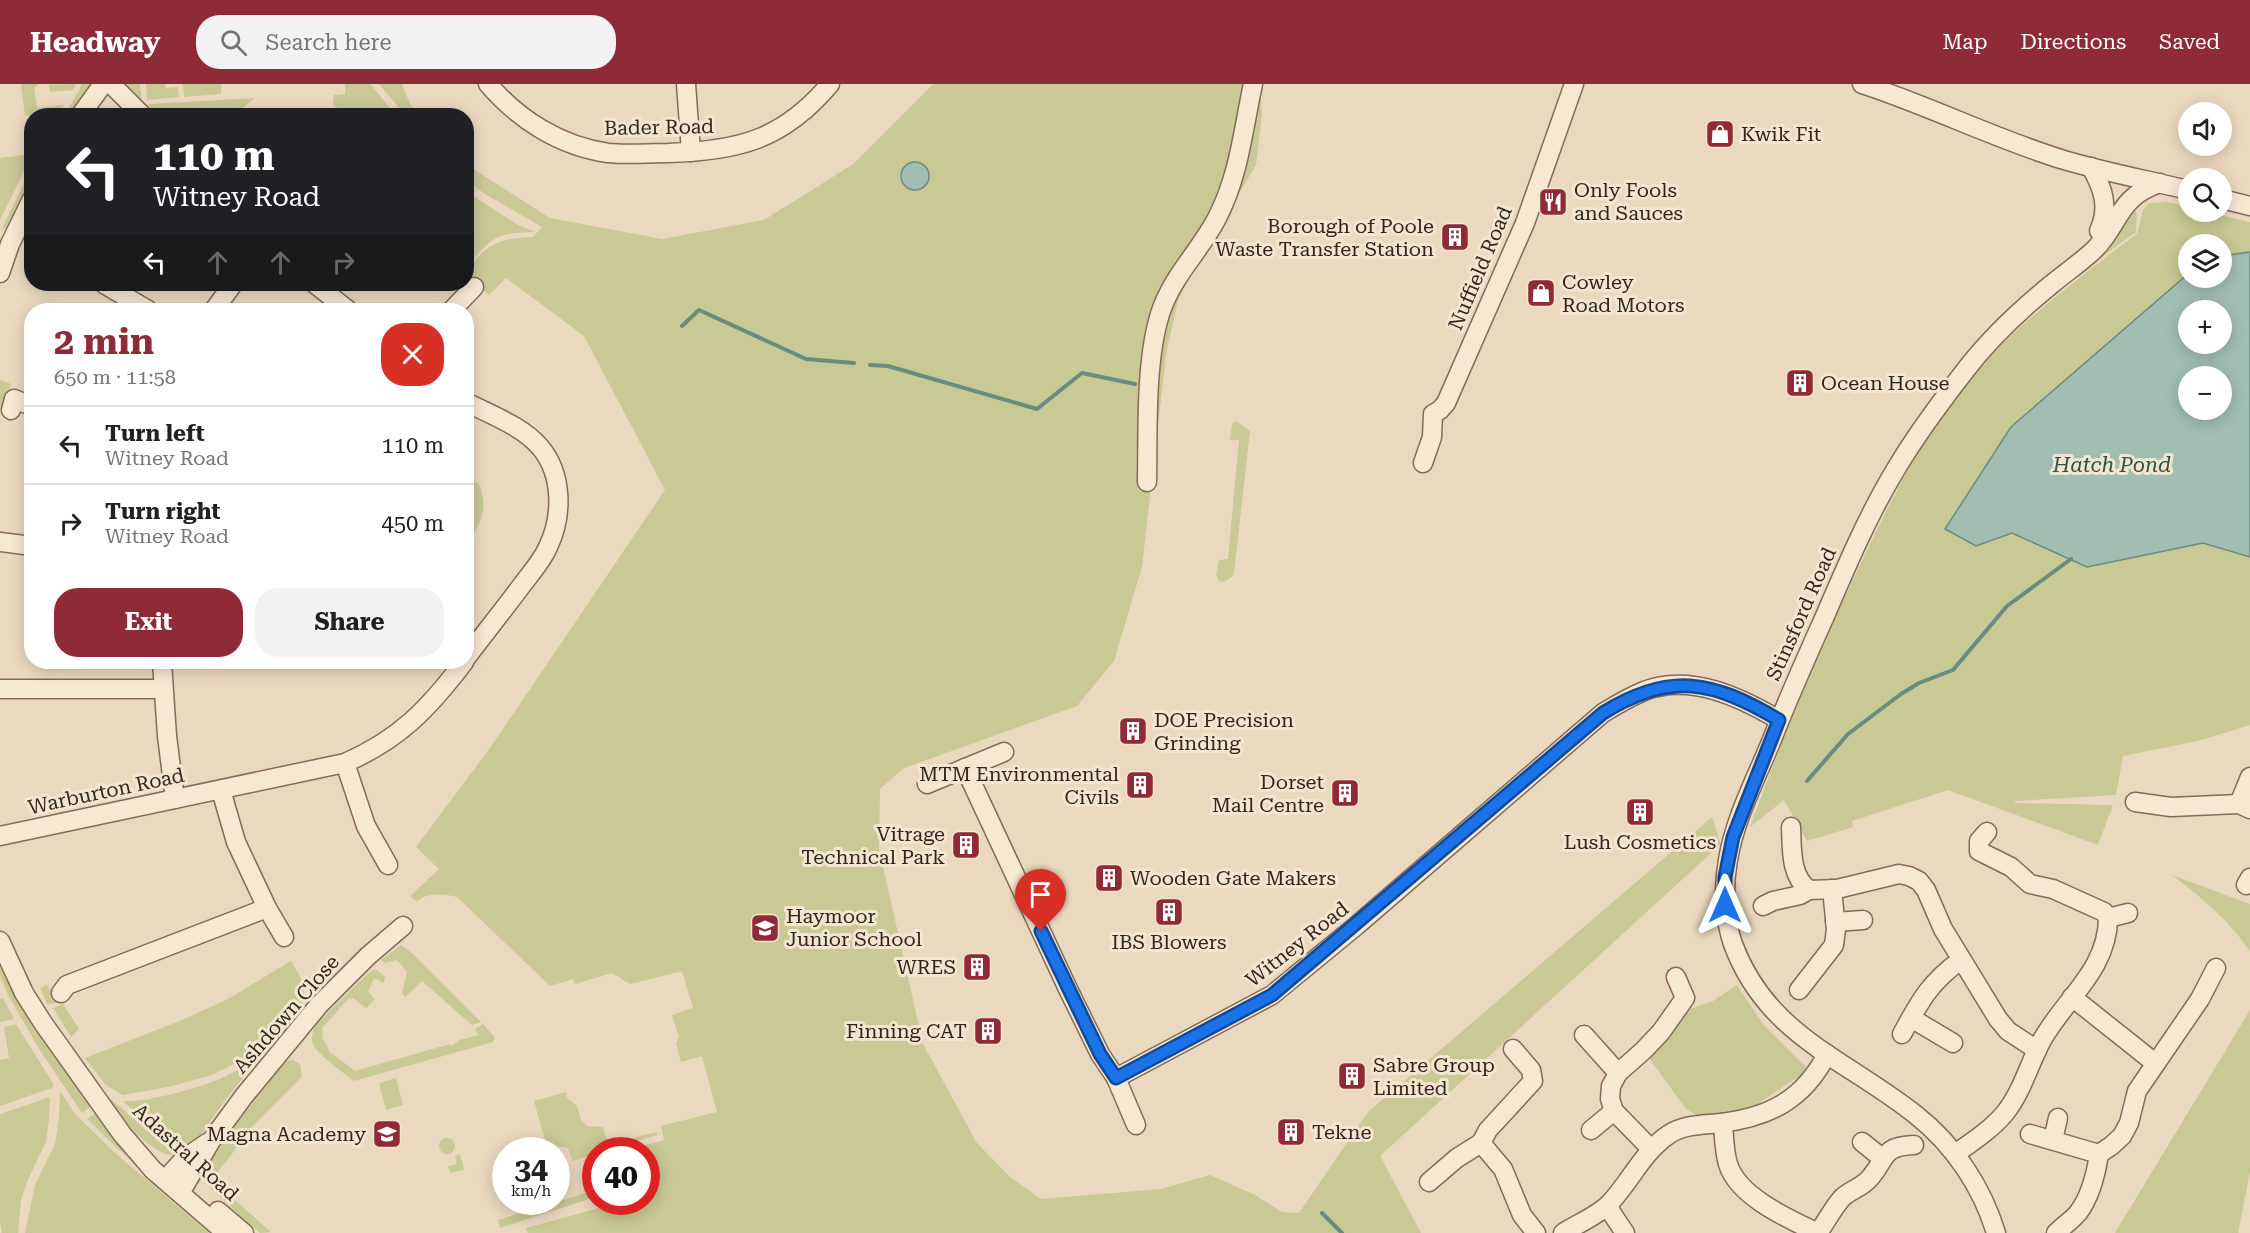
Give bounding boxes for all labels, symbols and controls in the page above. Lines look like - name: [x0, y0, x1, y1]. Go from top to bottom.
- search box: [196, 15, 616, 69]
- text: Headway: [30, 26, 160, 59]
- icon: search: [217, 26, 250, 59]
- text: Search here: [265, 30, 391, 55]
- text: Map: [1943, 30, 1987, 54]
- text: Directions: [2020, 30, 2126, 54]
- text: Saved: [2159, 30, 2220, 54]
- map controls: [2178, 102, 2232, 420]
- button: sound: [2178, 102, 2232, 156]
- street label: Bader Road: [604, 114, 714, 140]
- shop icon: Kwik Fit: [1704, 118, 1736, 150]
- place label: Kwik Fit: [1741, 122, 1822, 146]
- text: 110 m: [153, 131, 275, 180]
- icon: left: [54, 132, 132, 210]
- button: search: [2178, 168, 2232, 222]
- place label: Only Fools and Sauces: [1574, 178, 1683, 225]
- text: Witney Road: [153, 181, 320, 213]
- restaurant icon: Only Fools and Sauces: [1537, 186, 1569, 218]
- street label: Nuffield Road: [1443, 202, 1517, 334]
- place label: Borough of Poole Waste Transfer Station: [1215, 214, 1434, 261]
- building icon: Borough of Poole Waste Transfer Station: [1439, 221, 1471, 253]
- button: layers: [2178, 234, 2232, 288]
- icon: left: [138, 246, 171, 279]
- icon: ahead: [201, 246, 234, 279]
- icon: ahead: [264, 246, 297, 279]
- icon: right: [327, 246, 360, 279]
- place label: Cowley Road Motors: [1562, 270, 1685, 317]
- shop icon: Cowley Road Motors: [1525, 277, 1557, 309]
- button: +: [2178, 300, 2232, 354]
- text: 2 min: [54, 321, 154, 363]
- button: close: [381, 323, 444, 386]
- text: 650 m · 11:58: [54, 365, 176, 389]
- button: −: [2178, 366, 2232, 420]
- building icon: Ocean House: [1784, 367, 1816, 399]
- place label: Ocean House: [1821, 371, 1949, 395]
- text: Turn left: [105, 421, 205, 446]
- icon: left: [54, 429, 87, 462]
- text: 110 m: [381, 433, 444, 458]
- text: Witney Road: [105, 446, 229, 470]
- water label: Hatch Pond: [2052, 453, 2171, 477]
- text: Turn right: [105, 499, 220, 524]
- icon: right: [54, 507, 87, 540]
- text: 450 m: [381, 511, 444, 536]
- text: Witney Road: [105, 524, 229, 548]
- street label: Stinsford Road: [1761, 543, 1841, 684]
- button: Exit: [54, 588, 243, 657]
- button: Share: [255, 588, 444, 657]
- place label: DOE Precision Grinding: [1154, 708, 1294, 755]
- building icon: DOE Precision Grinding: [1117, 715, 1149, 747]
- place label: MTM Environmental Civils: [919, 762, 1119, 809]
- street label: Warburton Road: [26, 763, 186, 819]
- building icon: MTM Environmental Civils: [1124, 769, 1156, 801]
- place label: Dorset Mail Centre: [1212, 770, 1325, 817]
- building icon: Dorset Mail Centre: [1329, 777, 1361, 809]
- building icon: Lush Cosmetics: [1624, 796, 1656, 828]
- place label: Vitrage Technical Park: [801, 822, 945, 869]
- building icon: Vitrage Technical Park: [950, 829, 982, 861]
- place label: Lush Cosmetics: [1564, 830, 1716, 854]
- building icon: Wooden Gate Makers: [1093, 862, 1125, 894]
- place label: Wooden Gate Makers: [1130, 866, 1336, 890]
- pin: [1015, 869, 1066, 931]
- position arrow: [1693, 873, 1757, 937]
- icon: arrive: [1024, 878, 1057, 911]
- building icon: IBS Blowers: [1153, 896, 1185, 928]
- street label: Witney Road: [1241, 896, 1353, 992]
- place label: Haymoor Junior School: [786, 904, 922, 951]
- school or university icon: Haymoor Junior School: [749, 912, 781, 944]
- place label: IBS Blowers: [1112, 930, 1226, 954]
- street label: Ashdown Close: [228, 950, 344, 1078]
- building icon: WRES: [961, 951, 993, 983]
- place label: WRES: [896, 955, 956, 979]
- building icon: Finning CAT: [972, 1015, 1004, 1047]
- place label: Finning CAT: [846, 1019, 967, 1043]
- place label: Sabre Group Limited: [1373, 1053, 1495, 1100]
- building icon: Sabre Group Limited: [1336, 1060, 1368, 1092]
- street label: Adastral Road: [128, 1098, 244, 1206]
- building icon: Tekne: [1275, 1116, 1307, 1148]
- school or university icon: Magna Academy: [371, 1118, 403, 1150]
- place label: Tekne: [1312, 1120, 1371, 1144]
- place label: Magna Academy: [207, 1122, 366, 1146]
- speed limit sign: 40: [582, 1137, 660, 1215]
- text: 34: [514, 1151, 548, 1186]
- text: km/h: [511, 1182, 551, 1200]

